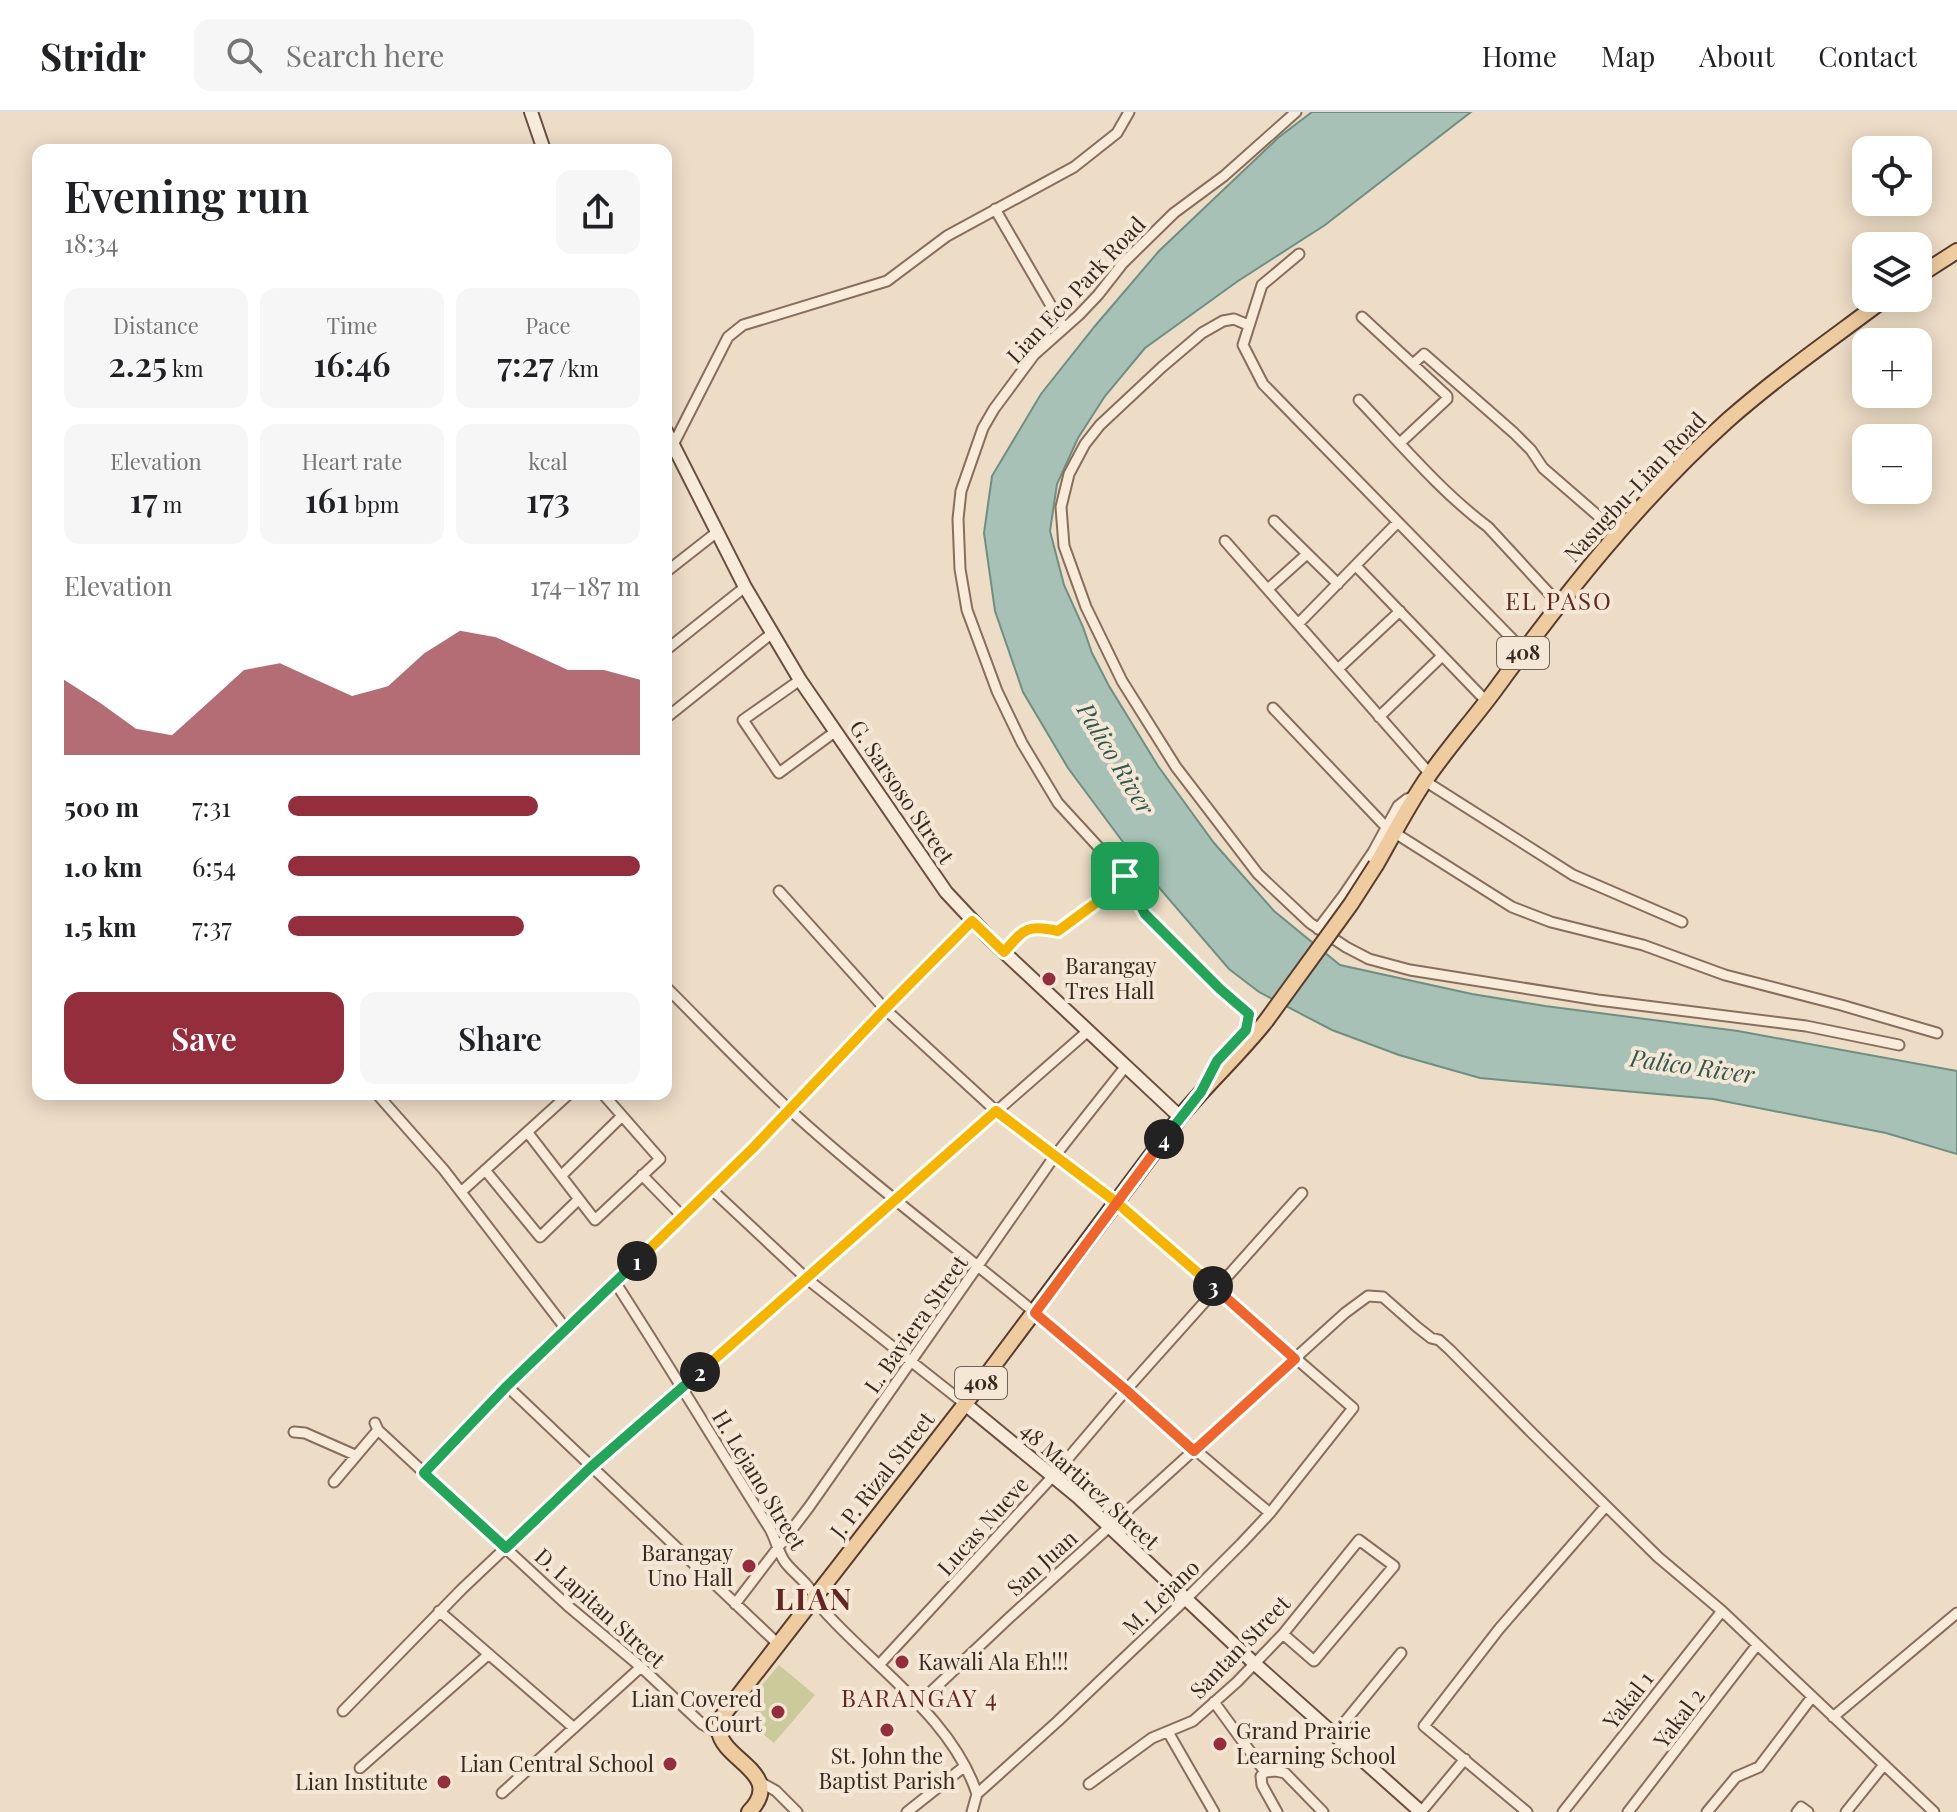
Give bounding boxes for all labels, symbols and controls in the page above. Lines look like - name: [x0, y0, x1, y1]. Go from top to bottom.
- search box: [194, 19, 754, 91]
- text: Stridr: [40, 30, 146, 81]
- icon: search: [222, 33, 266, 77]
- text: Search here: [286, 35, 444, 75]
- text: Home: [1482, 37, 1557, 74]
- text: Map: [1601, 37, 1655, 74]
- text: About: [1699, 37, 1774, 74]
- text: Contact: [1818, 37, 1917, 74]
- map controls: [1852, 136, 1932, 504]
- button: locate: [1852, 136, 1932, 216]
- text: Evening run: [64, 165, 309, 224]
- button: share: [556, 170, 640, 254]
- street label: Lian Eco Park Road: [999, 209, 1152, 369]
- text: 18:34: [64, 225, 119, 260]
- button: layers: [1852, 232, 1932, 312]
- text: Distance: [113, 310, 199, 340]
- text: Time: [327, 310, 377, 340]
- text: Pace: [525, 310, 571, 340]
- button: +: [1852, 328, 1932, 408]
- text: 2.25: [108, 340, 167, 386]
- text: 16:46: [313, 340, 391, 386]
- text: 7:27: [497, 340, 554, 386]
- text: km: [167, 353, 204, 383]
- text: /km: [554, 353, 599, 383]
- street label: Nasugbu-Lian Road: [1557, 405, 1712, 568]
- button: −: [1852, 424, 1932, 504]
- text: Elevation: [110, 446, 202, 476]
- text: Heart rate: [302, 446, 402, 476]
- text: kcal: [528, 446, 568, 476]
- text: 17: [130, 476, 157, 522]
- text: 161: [305, 476, 349, 522]
- text: 173: [526, 476, 570, 522]
- text: m: [157, 489, 182, 519]
- text: bpm: [349, 489, 399, 519]
- text: Elevation: [64, 568, 172, 603]
- text: 174–187 m: [530, 568, 640, 603]
- district label: EL PASO: [1505, 584, 1613, 616]
- road number: 408: [1497, 637, 1549, 669]
- water label: Palico River: [1070, 695, 1163, 820]
- street label: G. Sarsoso Street: [844, 714, 963, 870]
- text: 500 m: [64, 789, 139, 824]
- text: 7:31: [192, 789, 231, 824]
- pin: [1091, 842, 1159, 910]
- text: 1.0 km: [64, 849, 142, 884]
- text: 6:54: [192, 849, 236, 884]
- icon: arrive: [1103, 854, 1147, 898]
- text: 1.5 km: [64, 909, 137, 944]
- text: 7:37: [192, 909, 232, 944]
- place label: Barangay Tres Hall: [1065, 950, 1157, 1005]
- marker: Barangay Tres Hall: [1040, 970, 1058, 988]
- button: Save: [64, 992, 344, 1084]
- button: Share: [360, 992, 640, 1084]
- water label: Palico River: [1627, 1040, 1757, 1090]
- pin: 4: [1144, 1119, 1184, 1159]
- text: 4: [1158, 1124, 1170, 1154]
- pin: 1: [617, 1241, 657, 1281]
- text: 1: [633, 1246, 641, 1276]
- street label: L. Baviera Street: [856, 1248, 975, 1398]
- pin: 3: [1193, 1266, 1233, 1306]
- text: 3: [1208, 1271, 1218, 1301]
- pin: 2: [680, 1352, 720, 1392]
- text: 2: [694, 1357, 706, 1387]
- road number: 408: [955, 1367, 1007, 1399]
- street label: H. Lejano Street: [706, 1404, 814, 1556]
- street label: J. P. Rizal Street: [822, 1404, 941, 1545]
- street label: 48 Martirez Street: [1015, 1415, 1167, 1557]
- street label: Lucas Nueve: [930, 1469, 1035, 1581]
- street label: San Juan: [1000, 1523, 1083, 1602]
- place label: Barangay Uno Hall: [641, 1537, 733, 1592]
- street label: D. Lapitan Street: [529, 1541, 673, 1675]
- street label: M. Lejano: [1115, 1552, 1205, 1641]
- marker: Barangay Uno Hall: [740, 1557, 758, 1575]
- district label: LIAN: [775, 1578, 853, 1618]
- street label: Santan Street: [1183, 1587, 1297, 1704]
- place label: Kawali Ala Eh!!!: [918, 1646, 1068, 1676]
- marker: Kawali Ala Eh!!!: [893, 1653, 911, 1671]
- street label: Yakal 1: [1595, 1664, 1659, 1735]
- district label: BARANGAY 4: [841, 1681, 999, 1713]
- street label: Yakal 2: [1645, 1681, 1711, 1754]
- place label: Lian Covered Court: [631, 1683, 763, 1738]
- marker: Lian Covered Court: [769, 1703, 787, 1721]
- place label: Grand Prairie Learning School: [1236, 1715, 1396, 1770]
- marker: St. John the Baptist Parish: [878, 1721, 896, 1739]
- marker: Grand Prairie Learning School: [1211, 1735, 1229, 1753]
- place label: St. John the Baptist Parish: [818, 1740, 956, 1795]
- place label: Lian Central School: [460, 1748, 654, 1778]
- marker: Lian Central School: [661, 1755, 679, 1773]
- place label: Lian Institute: [295, 1766, 428, 1796]
- marker: Lian Institute: [435, 1773, 453, 1791]

